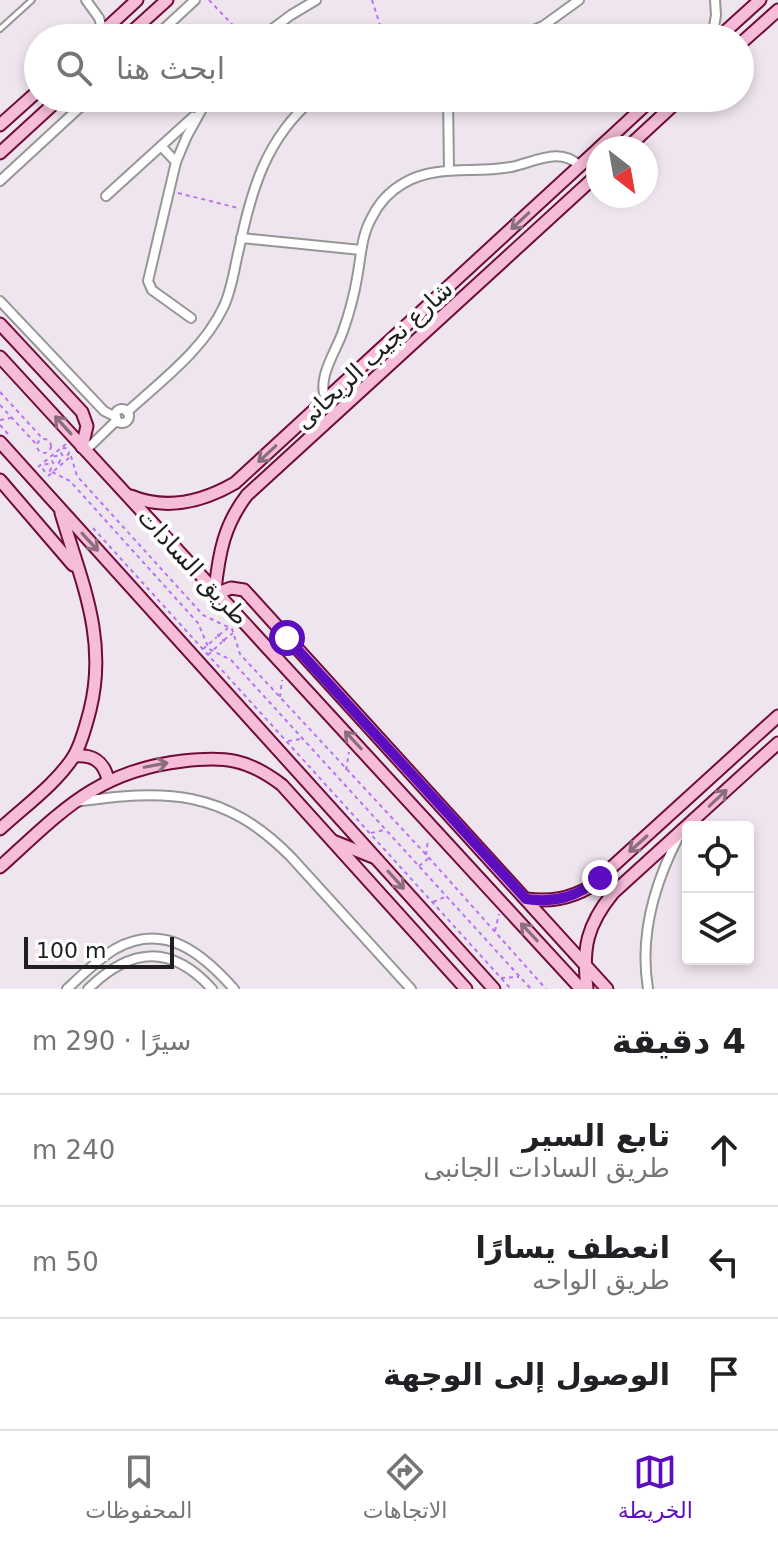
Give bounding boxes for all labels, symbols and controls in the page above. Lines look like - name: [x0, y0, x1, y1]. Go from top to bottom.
- search box: [24, 24, 754, 112]
- icon: search: [52, 46, 96, 90]
- text: ابحث هنا: [116, 51, 225, 86]
- north arrow: [586, 136, 658, 208]
- one-way arrow: [510, 212, 530, 231]
- street label: شارع نجيب الريحانى: [289, 275, 459, 435]
- one-way arrow: [54, 416, 72, 436]
- one-way arrow: [257, 445, 277, 464]
- street label: طريق السادات: [132, 503, 254, 631]
- one-way arrow: [81, 531, 99, 551]
- route start: [269, 620, 305, 656]
- one-way arrow: [343, 730, 362, 750]
- one-way arrow: [143, 757, 169, 772]
- one-way arrow: [708, 789, 728, 807]
- map controls: [682, 821, 754, 965]
- button: locate: [682, 821, 754, 893]
- one-way arrow: [628, 834, 648, 852]
- route end: [582, 860, 618, 896]
- one-way arrow: [387, 869, 405, 889]
- button: layers: [682, 893, 754, 965]
- one-way arrow: [520, 922, 538, 942]
- scale bar: [24, 933, 174, 969]
- text: 100 m: [36, 938, 106, 963]
- text: 4 دقيقة: [612, 1021, 746, 1061]
- text: سيرًا · 290 m: [32, 1026, 191, 1056]
- text: تابع السير: [522, 1118, 670, 1153]
- icon: ahead: [702, 1128, 746, 1172]
- text: 240 m: [32, 1135, 115, 1165]
- text: طريق السادات الجانبى: [423, 1153, 670, 1183]
- text: انعطف يسارًا: [476, 1230, 670, 1265]
- icon: left: [702, 1240, 746, 1284]
- text: 50 m: [32, 1247, 99, 1277]
- text: طريق الواحه: [532, 1265, 670, 1295]
- icon: arrive: [702, 1352, 746, 1396]
- text: الوصول إلى الوجهة: [383, 1357, 670, 1392]
- tab: المحفوظات: [85, 1450, 192, 1523]
- tab: الاتجاهات: [363, 1450, 447, 1523]
- tab: الخريطة: [618, 1450, 693, 1523]

